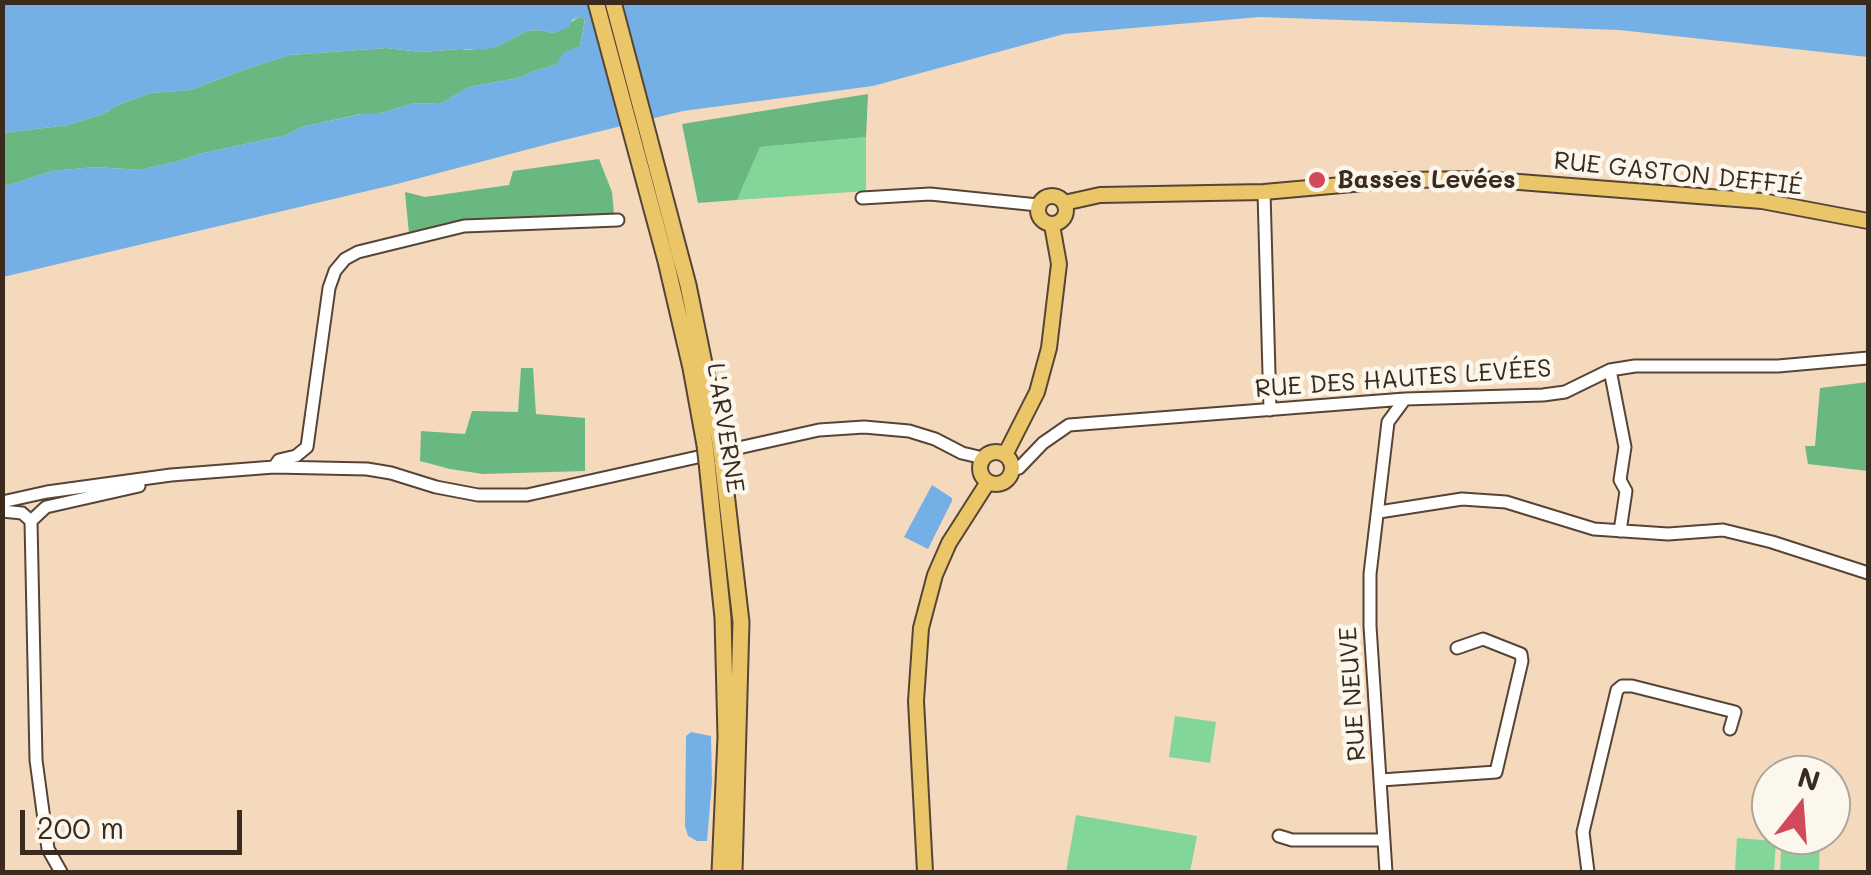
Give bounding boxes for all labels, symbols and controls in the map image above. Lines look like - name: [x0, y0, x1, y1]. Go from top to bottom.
- street label: RUE GASTON DEFFIÉ: [1552, 146, 1804, 202]
- place label: Basses Levées: [1337, 165, 1515, 195]
- marker: Basses Levées: [1306, 169, 1328, 191]
- street label: RUE DES HAUTES LEVÉES: [1254, 354, 1552, 404]
- street label: L'ARVERNE: [700, 361, 750, 495]
- street label: RUE NEUVE: [1333, 626, 1373, 762]
- north arrow: [1751, 755, 1851, 855]
- text: N: [1794, 758, 1825, 799]
- scale bar: [25, 790, 248, 852]
- text: 200 m: [37, 807, 124, 847]

